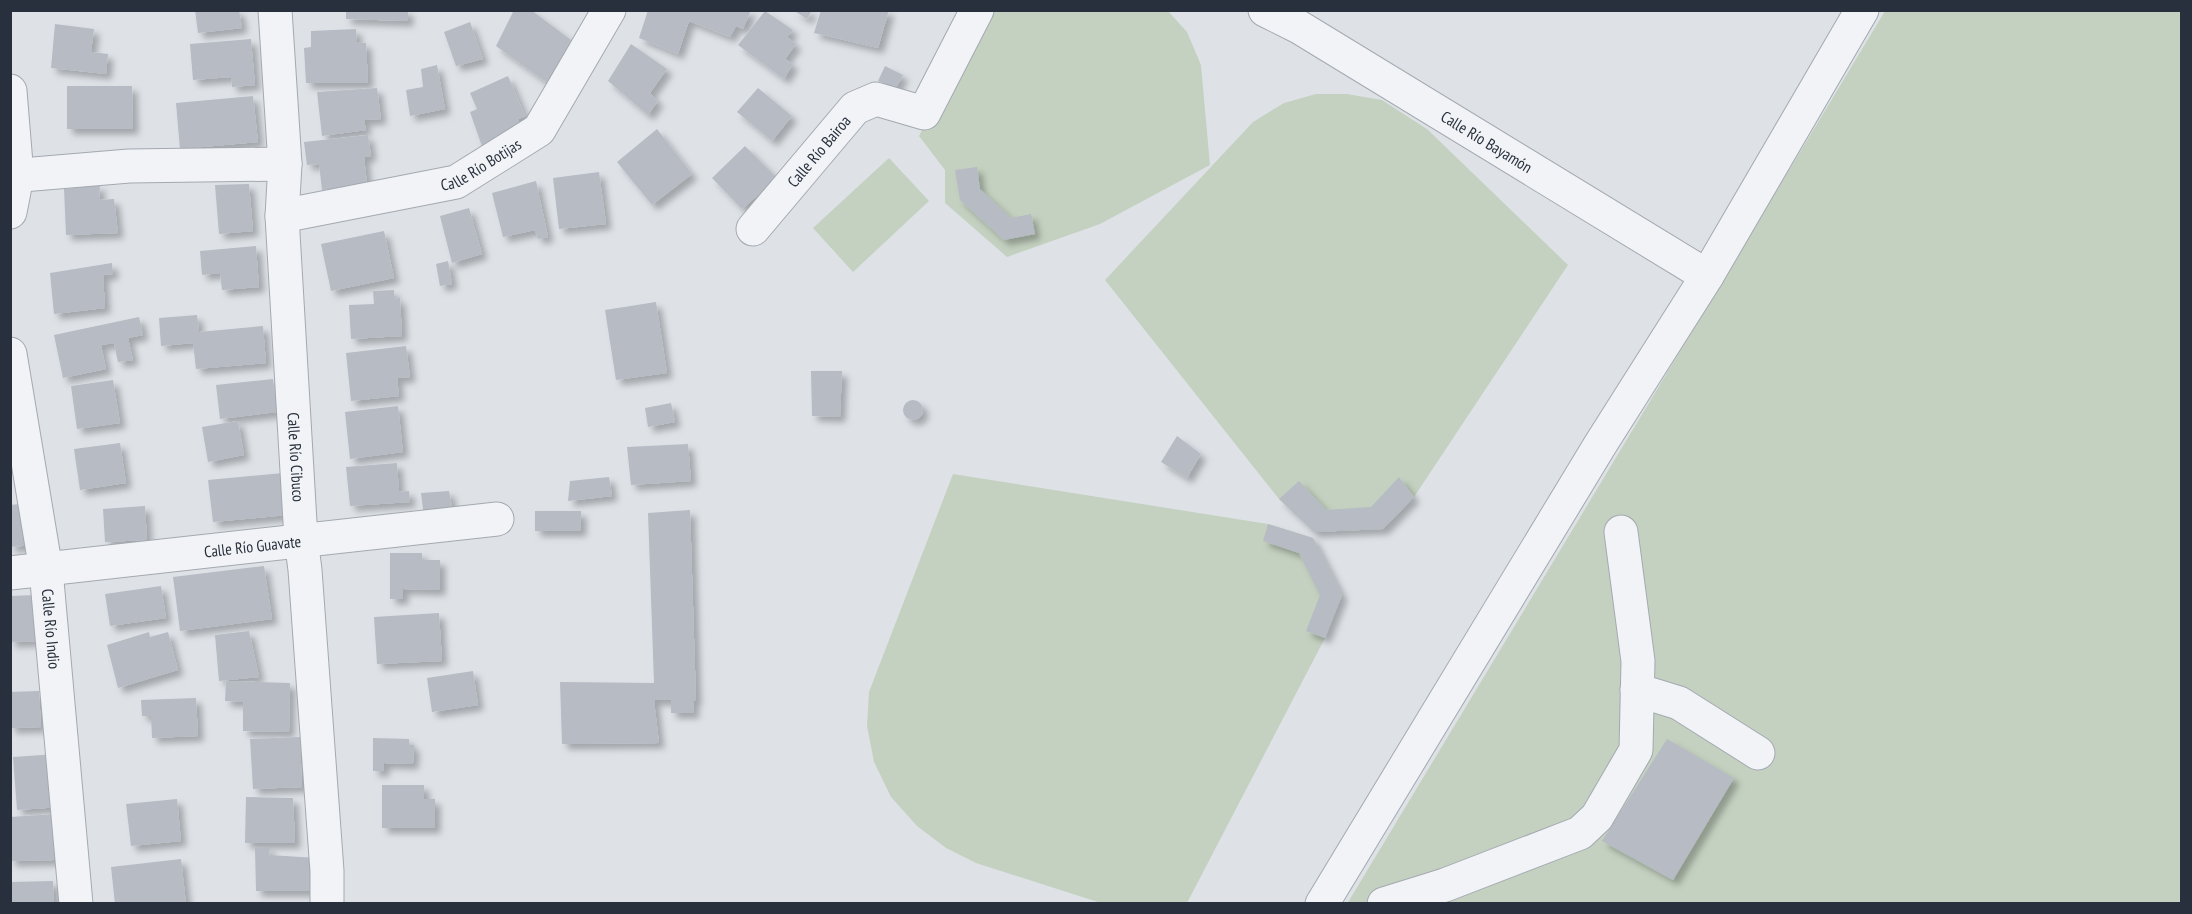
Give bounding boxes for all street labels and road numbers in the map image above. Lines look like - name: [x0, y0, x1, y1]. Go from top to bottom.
- street label: Calle Río Bayamón: [1437, 106, 1536, 177]
- street label: Calle Río Bairoa: [783, 111, 855, 191]
- street label: Calle Río Botijas: [439, 134, 525, 195]
- street label: Calle Río Cibuco: [284, 412, 309, 503]
- street label: Calle Río Guavate: [203, 531, 302, 561]
- street label: Calle Río Indio: [38, 588, 65, 670]

